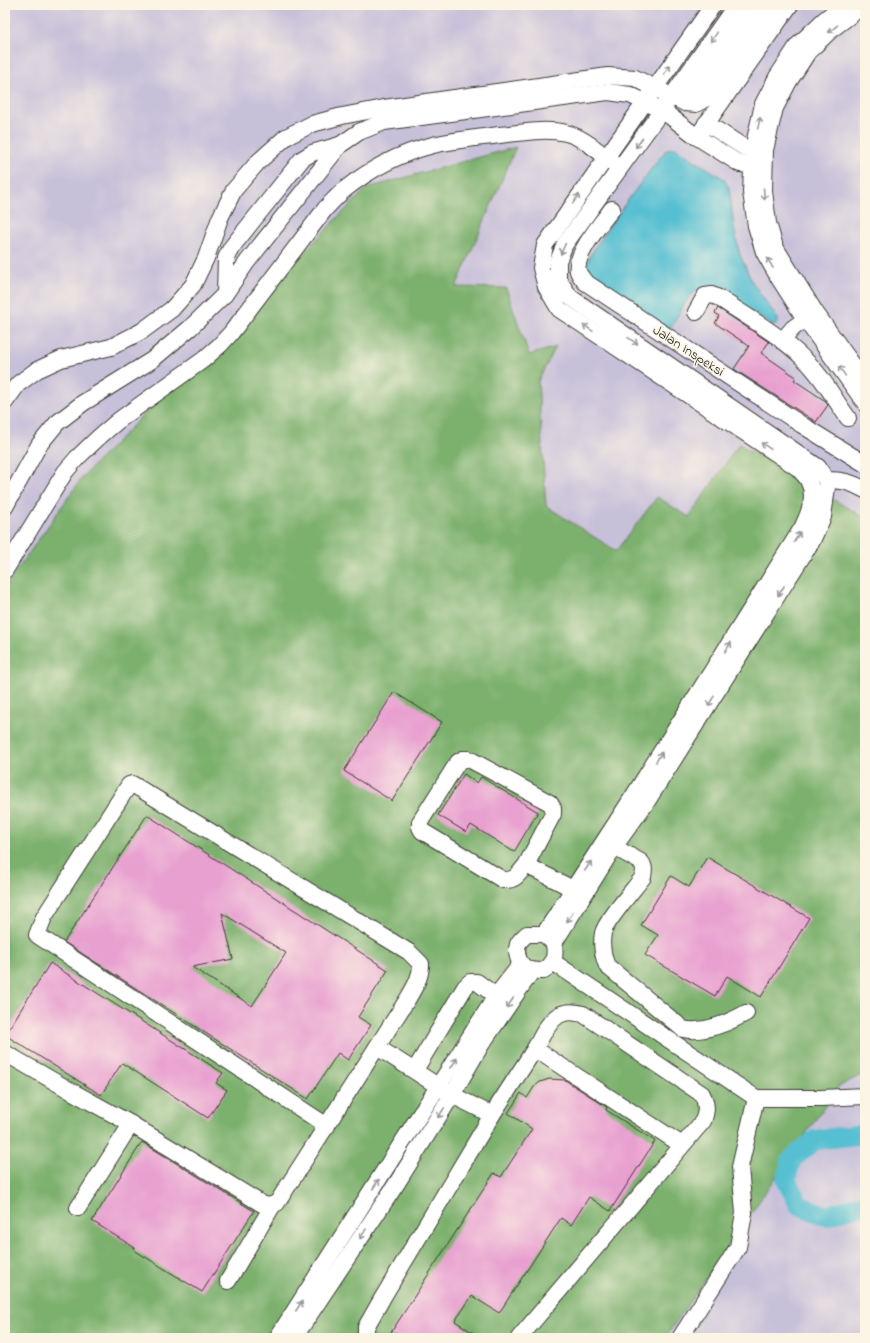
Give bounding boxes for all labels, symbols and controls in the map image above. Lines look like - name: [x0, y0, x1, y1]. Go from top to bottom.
- one-way arrow: [828, 24, 838, 33]
- one-way arrow: [710, 31, 718, 42]
- one-way arrow: [663, 65, 671, 76]
- one-way arrow: [755, 117, 763, 130]
- one-way arrow: [635, 137, 643, 148]
- one-way arrow: [761, 187, 768, 200]
- one-way arrow: [572, 194, 580, 205]
- one-way arrow: [559, 242, 567, 254]
- one-way arrow: [766, 257, 774, 269]
- street label: Jalan Inspeksi: [648, 320, 728, 382]
- one-way arrow: [582, 323, 594, 331]
- one-way arrow: [628, 337, 639, 345]
- one-way arrow: [838, 366, 846, 377]
- one-way arrow: [761, 442, 772, 450]
- one-way arrow: [793, 532, 801, 543]
- one-way arrow: [776, 585, 784, 597]
- one-way arrow: [724, 641, 732, 653]
- one-way arrow: [707, 695, 715, 706]
- one-way arrow: [655, 751, 663, 763]
- one-way arrow: [584, 861, 592, 872]
- one-way arrow: [566, 911, 574, 923]
- one-way arrow: [506, 997, 514, 1008]
- one-way arrow: [450, 1058, 458, 1069]
- one-way arrow: [436, 1107, 444, 1119]
- one-way arrow: [372, 1179, 380, 1190]
- one-way arrow: [359, 1228, 367, 1239]
- one-way arrow: [295, 1300, 303, 1311]

